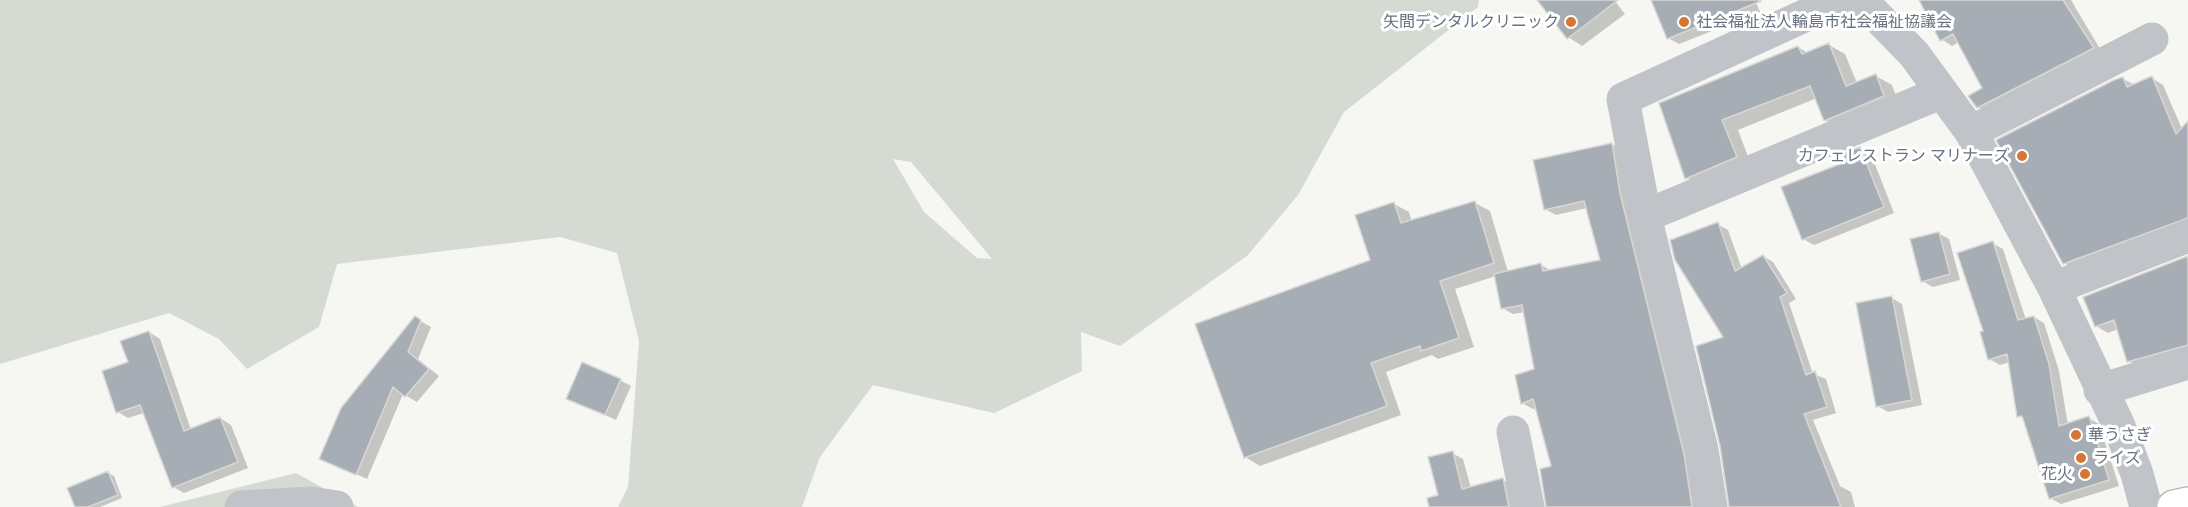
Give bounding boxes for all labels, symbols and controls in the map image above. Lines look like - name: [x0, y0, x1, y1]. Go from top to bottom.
- place label: 矢間デンタルクリニック: [1383, 12, 1559, 32]
- place label: 社会福祉法人輪島市社会福祉協議会: [1696, 12, 1952, 32]
- marker: 矢間デンタルクリニック: [1564, 15, 1578, 29]
- marker: 社会福祉法人輪島市社会福祉協議会: [1677, 15, 1691, 29]
- place label: カフェレストラン マリナーズ: [1798, 146, 2010, 166]
- marker: カフェレストラン マリナーズ: [2015, 149, 2029, 163]
- place label: 華うさぎ: [2088, 425, 2152, 445]
- marker: 華うさぎ: [2069, 428, 2083, 442]
- place label: ライズ: [2093, 448, 2141, 468]
- marker: ライズ: [2074, 451, 2088, 465]
- place label: 花火: [2041, 464, 2073, 484]
- marker: 花火: [2078, 467, 2092, 481]

